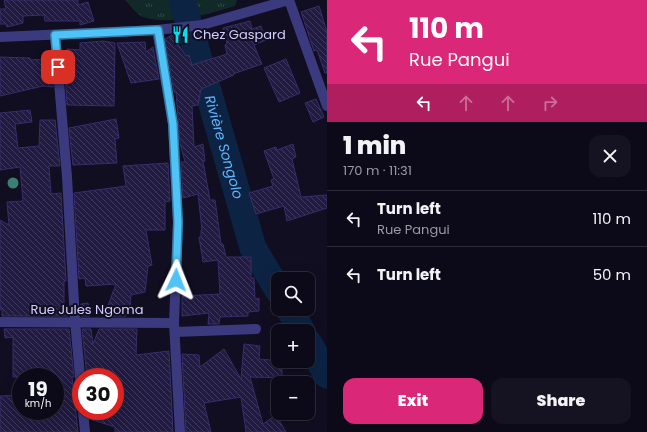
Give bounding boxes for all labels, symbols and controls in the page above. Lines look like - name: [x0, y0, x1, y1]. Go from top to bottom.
- text: 110 m: [409, 9, 484, 48]
- icon: left: [343, 16, 395, 68]
- restaurant icon: Chez Gaspard: [170, 24, 190, 44]
- place label: Chez Gaspard: [193, 25, 286, 44]
- text: Rue Pangui: [409, 47, 510, 72]
- pin: [41, 50, 75, 84]
- icon: arrive: [47, 56, 69, 78]
- icon: left: [413, 92, 435, 114]
- icon: ahead: [455, 92, 477, 114]
- icon: ahead: [497, 92, 519, 114]
- icon: right: [539, 92, 561, 114]
- water label: Rivière Songolo: [200, 93, 248, 201]
- text: 1 min: [343, 129, 406, 162]
- button: close: [589, 135, 631, 177]
- text: 170 m · 11:31: [343, 161, 412, 180]
- text: Turn left: [377, 198, 441, 219]
- icon: left: [343, 208, 365, 230]
- text: 110 m: [593, 208, 631, 229]
- text: Rue Pangui: [377, 220, 450, 239]
- position arrow: [155, 259, 197, 301]
- icon: left: [343, 264, 365, 286]
- text: Turn left: [377, 264, 441, 285]
- text: 50 m: [593, 264, 631, 285]
- map controls: [271, 272, 315, 420]
- button: search: [271, 272, 315, 316]
- street label: Rue Jules Ngoma: [31, 300, 143, 319]
- button: +: [271, 324, 315, 368]
- speed limit sign: 30: [72, 368, 124, 420]
- text: 19: [28, 375, 48, 403]
- button: −: [271, 376, 315, 420]
- button: Exit: [343, 378, 483, 424]
- button: Share: [491, 378, 631, 424]
- text: km/h: [25, 396, 51, 411]

